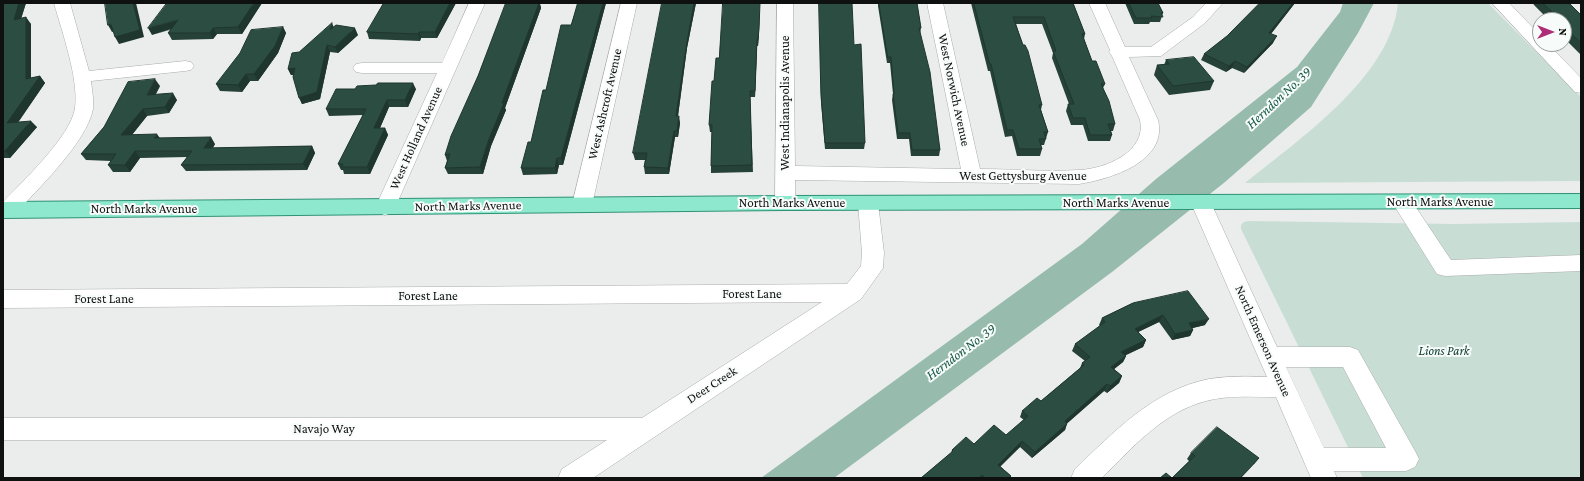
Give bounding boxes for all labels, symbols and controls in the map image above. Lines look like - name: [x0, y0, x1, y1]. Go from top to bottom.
- north arrow: [1532, 12, 1572, 52]
- text: N: [1557, 28, 1569, 36]
- street label: West Norwich Avenue: [934, 32, 974, 148]
- street label: West Indianapolis Avenue: [777, 35, 793, 171]
- street label: West Ashcroft Avenue: [585, 47, 625, 161]
- water label: Herndon No. 39: [1243, 64, 1315, 132]
- street label: West Holland Avenue: [386, 84, 446, 192]
- street label: West Gettysburg Avenue: [959, 168, 1087, 184]
- street label: North Marks Avenue: [1387, 194, 1493, 210]
- street label: North Marks Avenue: [739, 195, 845, 211]
- street label: North Marks Avenue: [1063, 195, 1169, 211]
- street label: North Marks Avenue: [415, 197, 521, 215]
- street label: North Marks Avenue: [91, 201, 197, 217]
- street label: North Emerson Avenue: [1231, 283, 1295, 399]
- street label: Forest Lane: [722, 286, 782, 302]
- street label: Forest Lane: [398, 288, 458, 304]
- street label: Forest Lane: [74, 291, 134, 307]
- water label: Herndon No. 39: [923, 320, 999, 384]
- park label: Lions Park: [1418, 343, 1470, 359]
- street label: Deer Creek: [684, 363, 740, 407]
- street label: Navajo Way: [293, 421, 355, 437]

